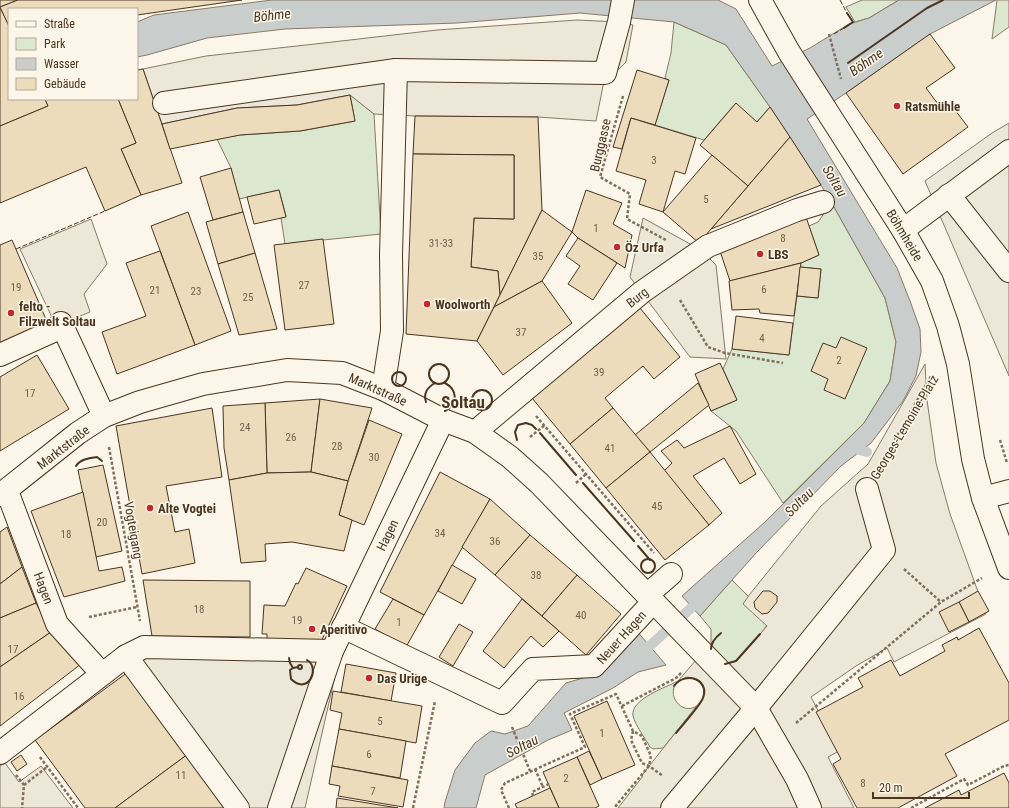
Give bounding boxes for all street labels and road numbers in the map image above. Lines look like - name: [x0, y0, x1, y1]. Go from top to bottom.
- street label: Burggasse: [587, 117, 614, 173]
- street label: Böhmheide: [883, 207, 926, 264]
- street label: Burg: [623, 284, 651, 311]
- street label: Marktstraße: [346, 370, 409, 409]
- street label: Georges-Lemoine-Platz: [867, 372, 942, 482]
- street label: Marktstraße: [34, 422, 92, 472]
- street label: Vogteigang: [121, 500, 146, 560]
- street label: Hagen: [373, 517, 401, 553]
- street label: Hagen: [31, 570, 56, 606]
- street label: Neuer Hagen: [594, 608, 649, 667]

